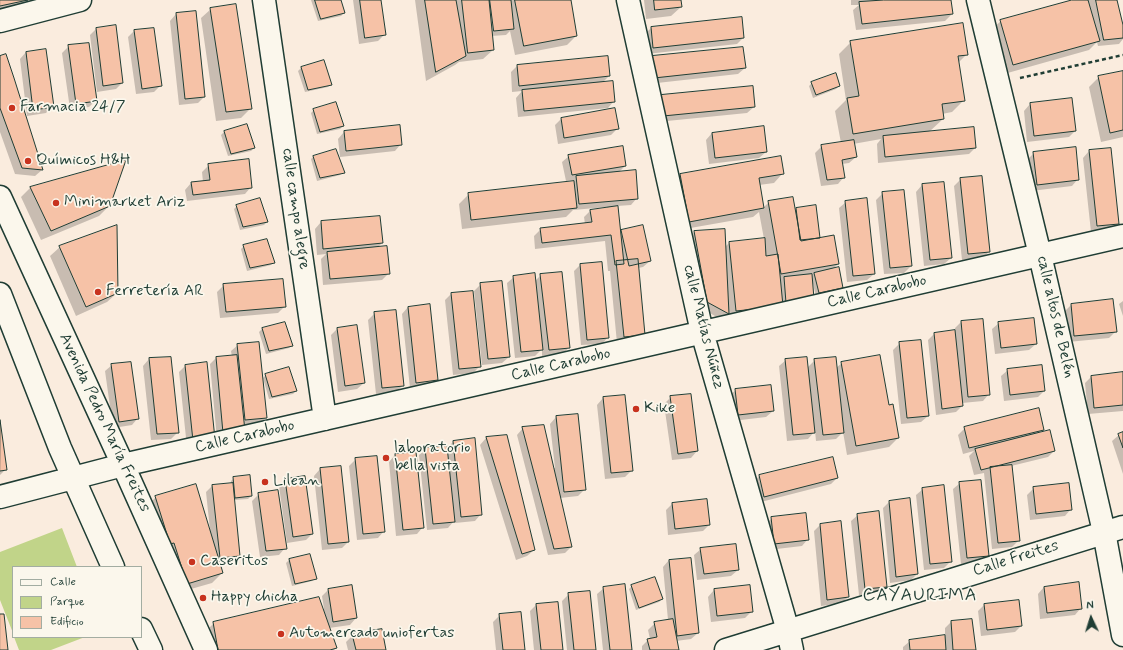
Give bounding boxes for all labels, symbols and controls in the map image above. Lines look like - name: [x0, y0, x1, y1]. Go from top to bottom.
- place label: Farmacia 24/7: [20, 98, 125, 118]
- marker: Farmacia 24/7: [7, 103, 17, 113]
- street label: calle campo alegre: [277, 147, 313, 271]
- place label: Químicos H&H: [36, 151, 130, 171]
- marker: Químicos H&H: [23, 156, 33, 166]
- place label: Minimarket Ariz: [64, 193, 185, 213]
- marker: Minimarket Ariz: [51, 198, 61, 208]
- street label: calle altos de Belén: [1032, 254, 1078, 380]
- street label: calle Matías Núñez: [678, 263, 728, 391]
- street label: Calle Carabobo: [825, 271, 929, 313]
- place label: Ferretería AR: [106, 282, 204, 302]
- marker: Ferretería AR: [93, 287, 103, 297]
- street label: Avenida Pedro María Freites: [54, 331, 154, 515]
- street label: Calle Carabobo: [509, 344, 613, 386]
- place label: Kike: [644, 399, 675, 419]
- marker: Kike: [631, 404, 641, 414]
- street label: Calle Carabobo: [193, 416, 297, 458]
- place label: laboratorio bella vista: [394, 439, 470, 477]
- marker: laboratorio bella vista: [381, 453, 391, 463]
- place label: Lilean: [273, 472, 320, 492]
- marker: Lilean: [260, 477, 270, 487]
- street label: Calle Freites: [971, 537, 1061, 581]
- place label: Caseritos: [200, 552, 268, 572]
- marker: Caseritos: [187, 557, 197, 567]
- legend: [12, 566, 142, 638]
- text: Calle: [50, 574, 76, 590]
- district label: CAYAURIMA: [863, 585, 977, 607]
- place label: Happy chicha: [211, 588, 298, 608]
- marker: Happy chicha: [198, 593, 208, 603]
- text: Parque: [50, 594, 85, 610]
- north arrow: [1071, 598, 1111, 638]
- text: N: [1086, 599, 1094, 613]
- text: Edificio: [50, 614, 84, 630]
- place label: Automercado uniofertas: [289, 624, 454, 644]
- marker: Automercado uniofertas: [276, 629, 286, 639]

